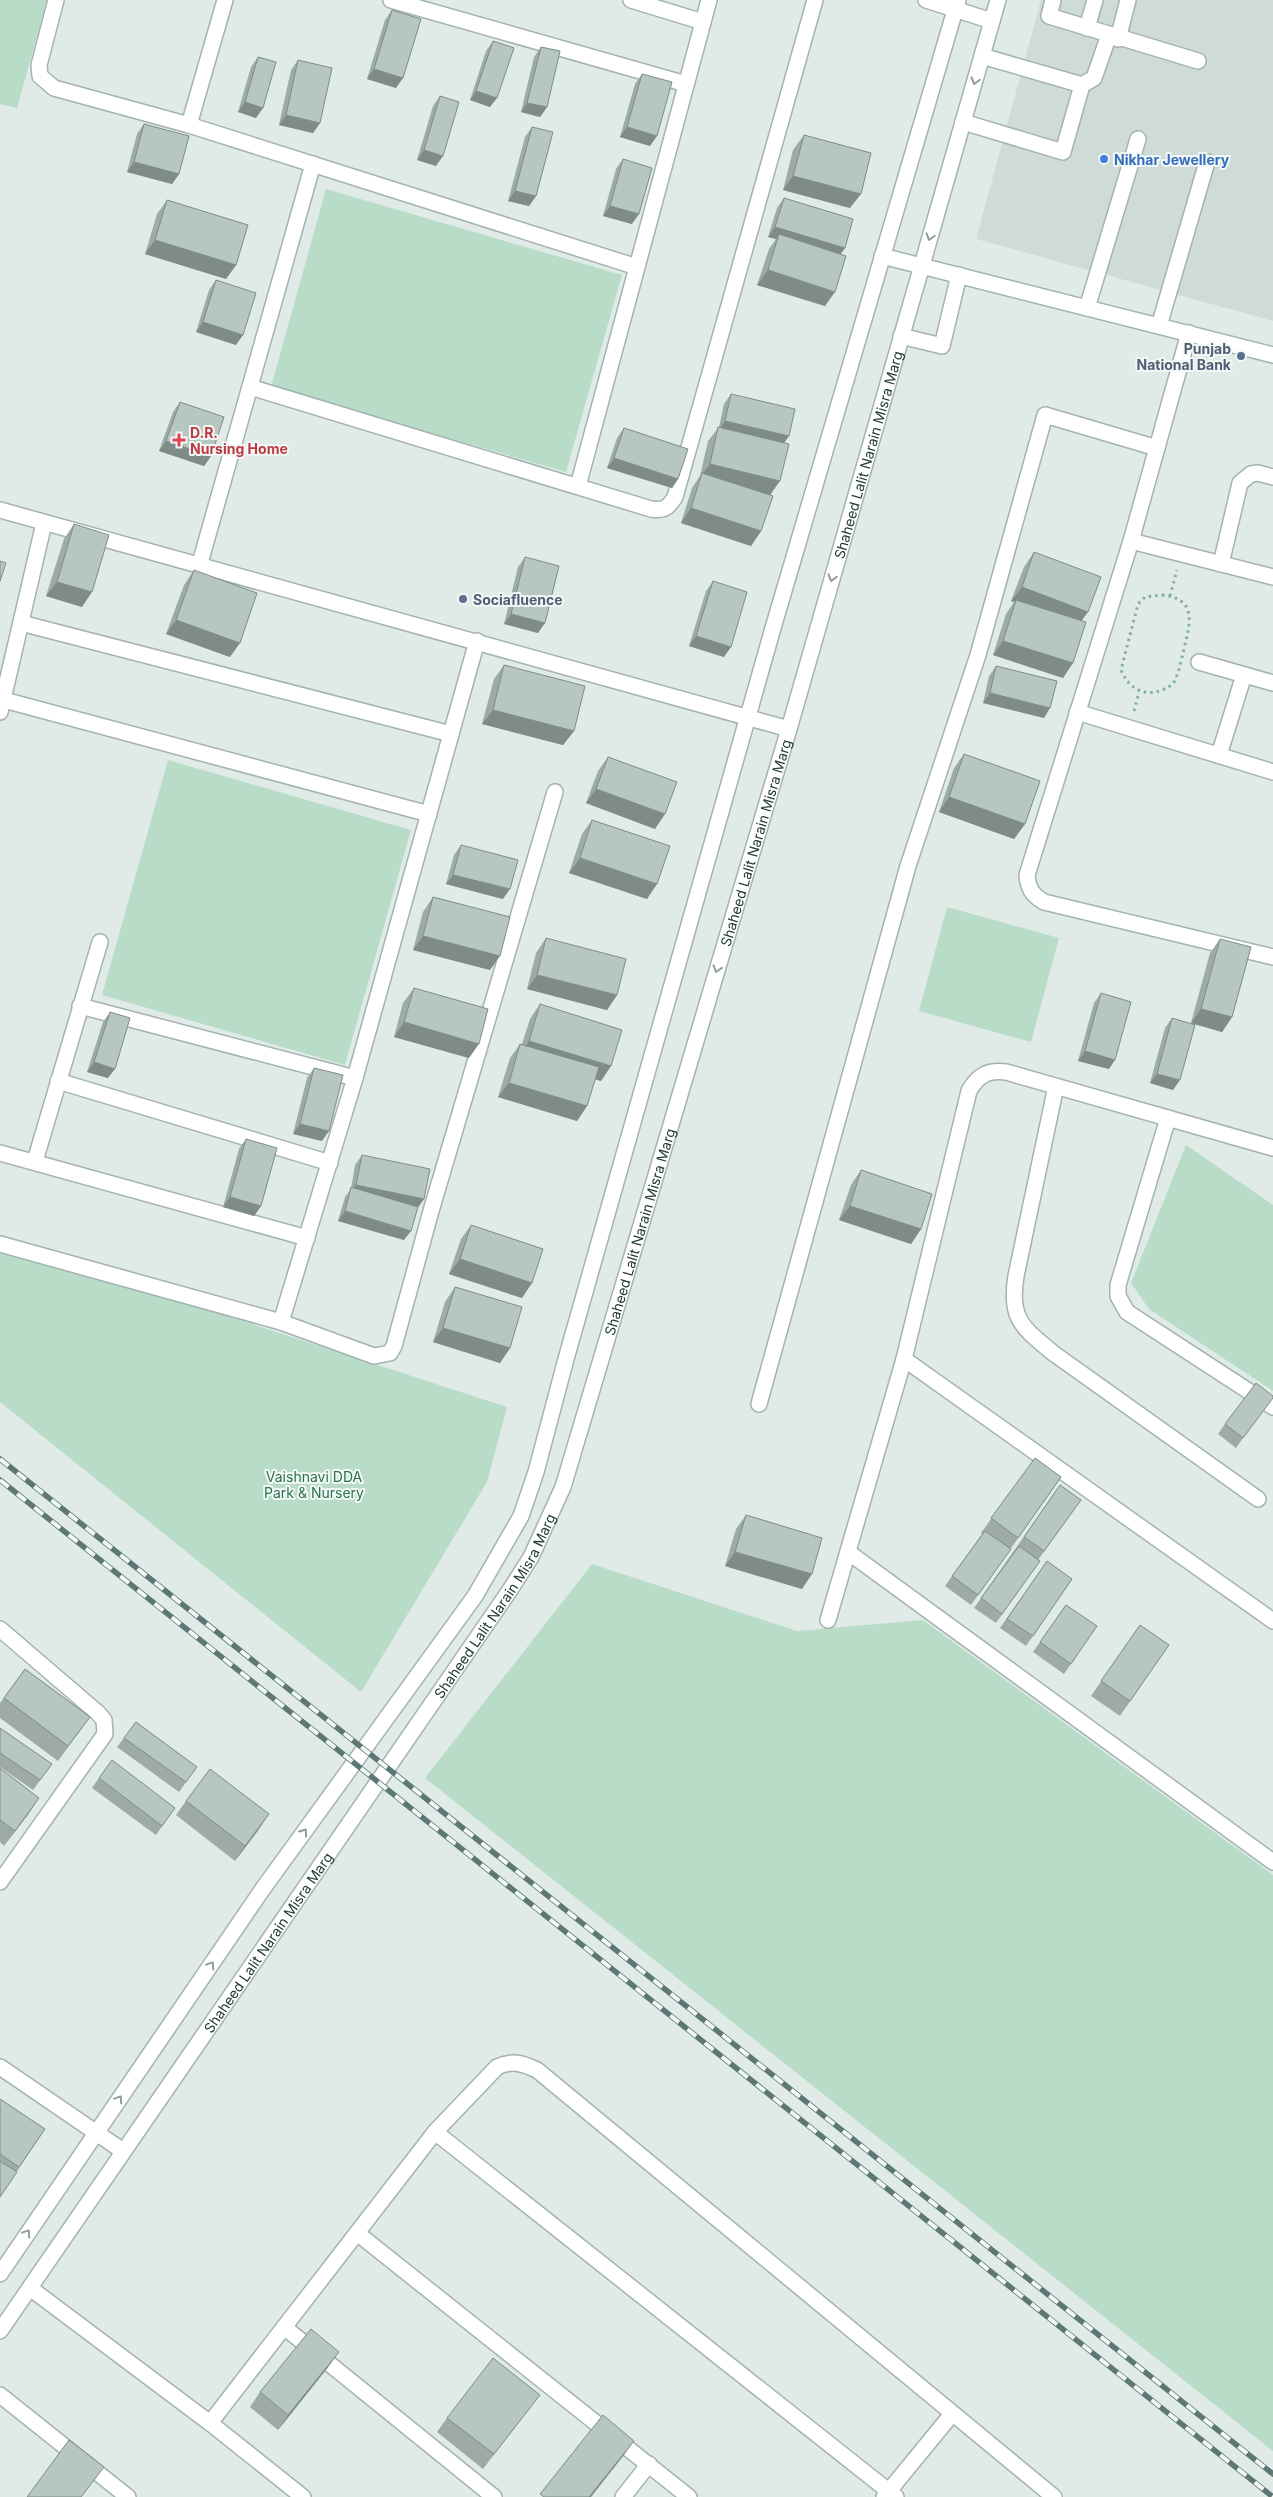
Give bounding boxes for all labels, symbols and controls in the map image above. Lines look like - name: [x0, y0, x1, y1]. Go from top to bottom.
- one-way arrow: [970, 76, 980, 84]
- place label: Nikhar Jewellery: [1114, 151, 1230, 168]
- marker: Nikhar Jewellery: [1098, 153, 1110, 165]
- one-way arrow: [925, 232, 936, 241]
- place label: Punjab National Bank: [1137, 340, 1232, 373]
- street label: Shaheed Lalit Narain Misra Marg: [830, 349, 905, 560]
- marker: Punjab National Bank: [1235, 350, 1247, 362]
- place label: D.R. Nursing Home: [190, 424, 288, 457]
- marker: D.R. Nursing Home: [172, 433, 186, 447]
- one-way arrow: [828, 573, 838, 582]
- place label: Sociafluence: [473, 591, 563, 608]
- marker: Sociafluence: [457, 593, 469, 605]
- street label: Shaheed Lalit Narain Misra Marg: [716, 737, 794, 948]
- one-way arrow: [713, 964, 723, 973]
- street label: Shaheed Lalit Narain Misra Marg: [600, 1126, 678, 1337]
- park label: Vaishnavi DDA Park & Nursery: [264, 1468, 364, 1501]
- street label: Shaheed Lalit Narain Misra Marg: [430, 1511, 558, 1701]
- one-way arrow: [298, 1828, 307, 1838]
- street label: Shaheed Lalit Narain Misra Marg: [200, 1849, 336, 2036]
- one-way arrow: [205, 1961, 214, 1971]
- one-way arrow: [113, 2095, 122, 2105]
- one-way arrow: [21, 2229, 31, 2238]

